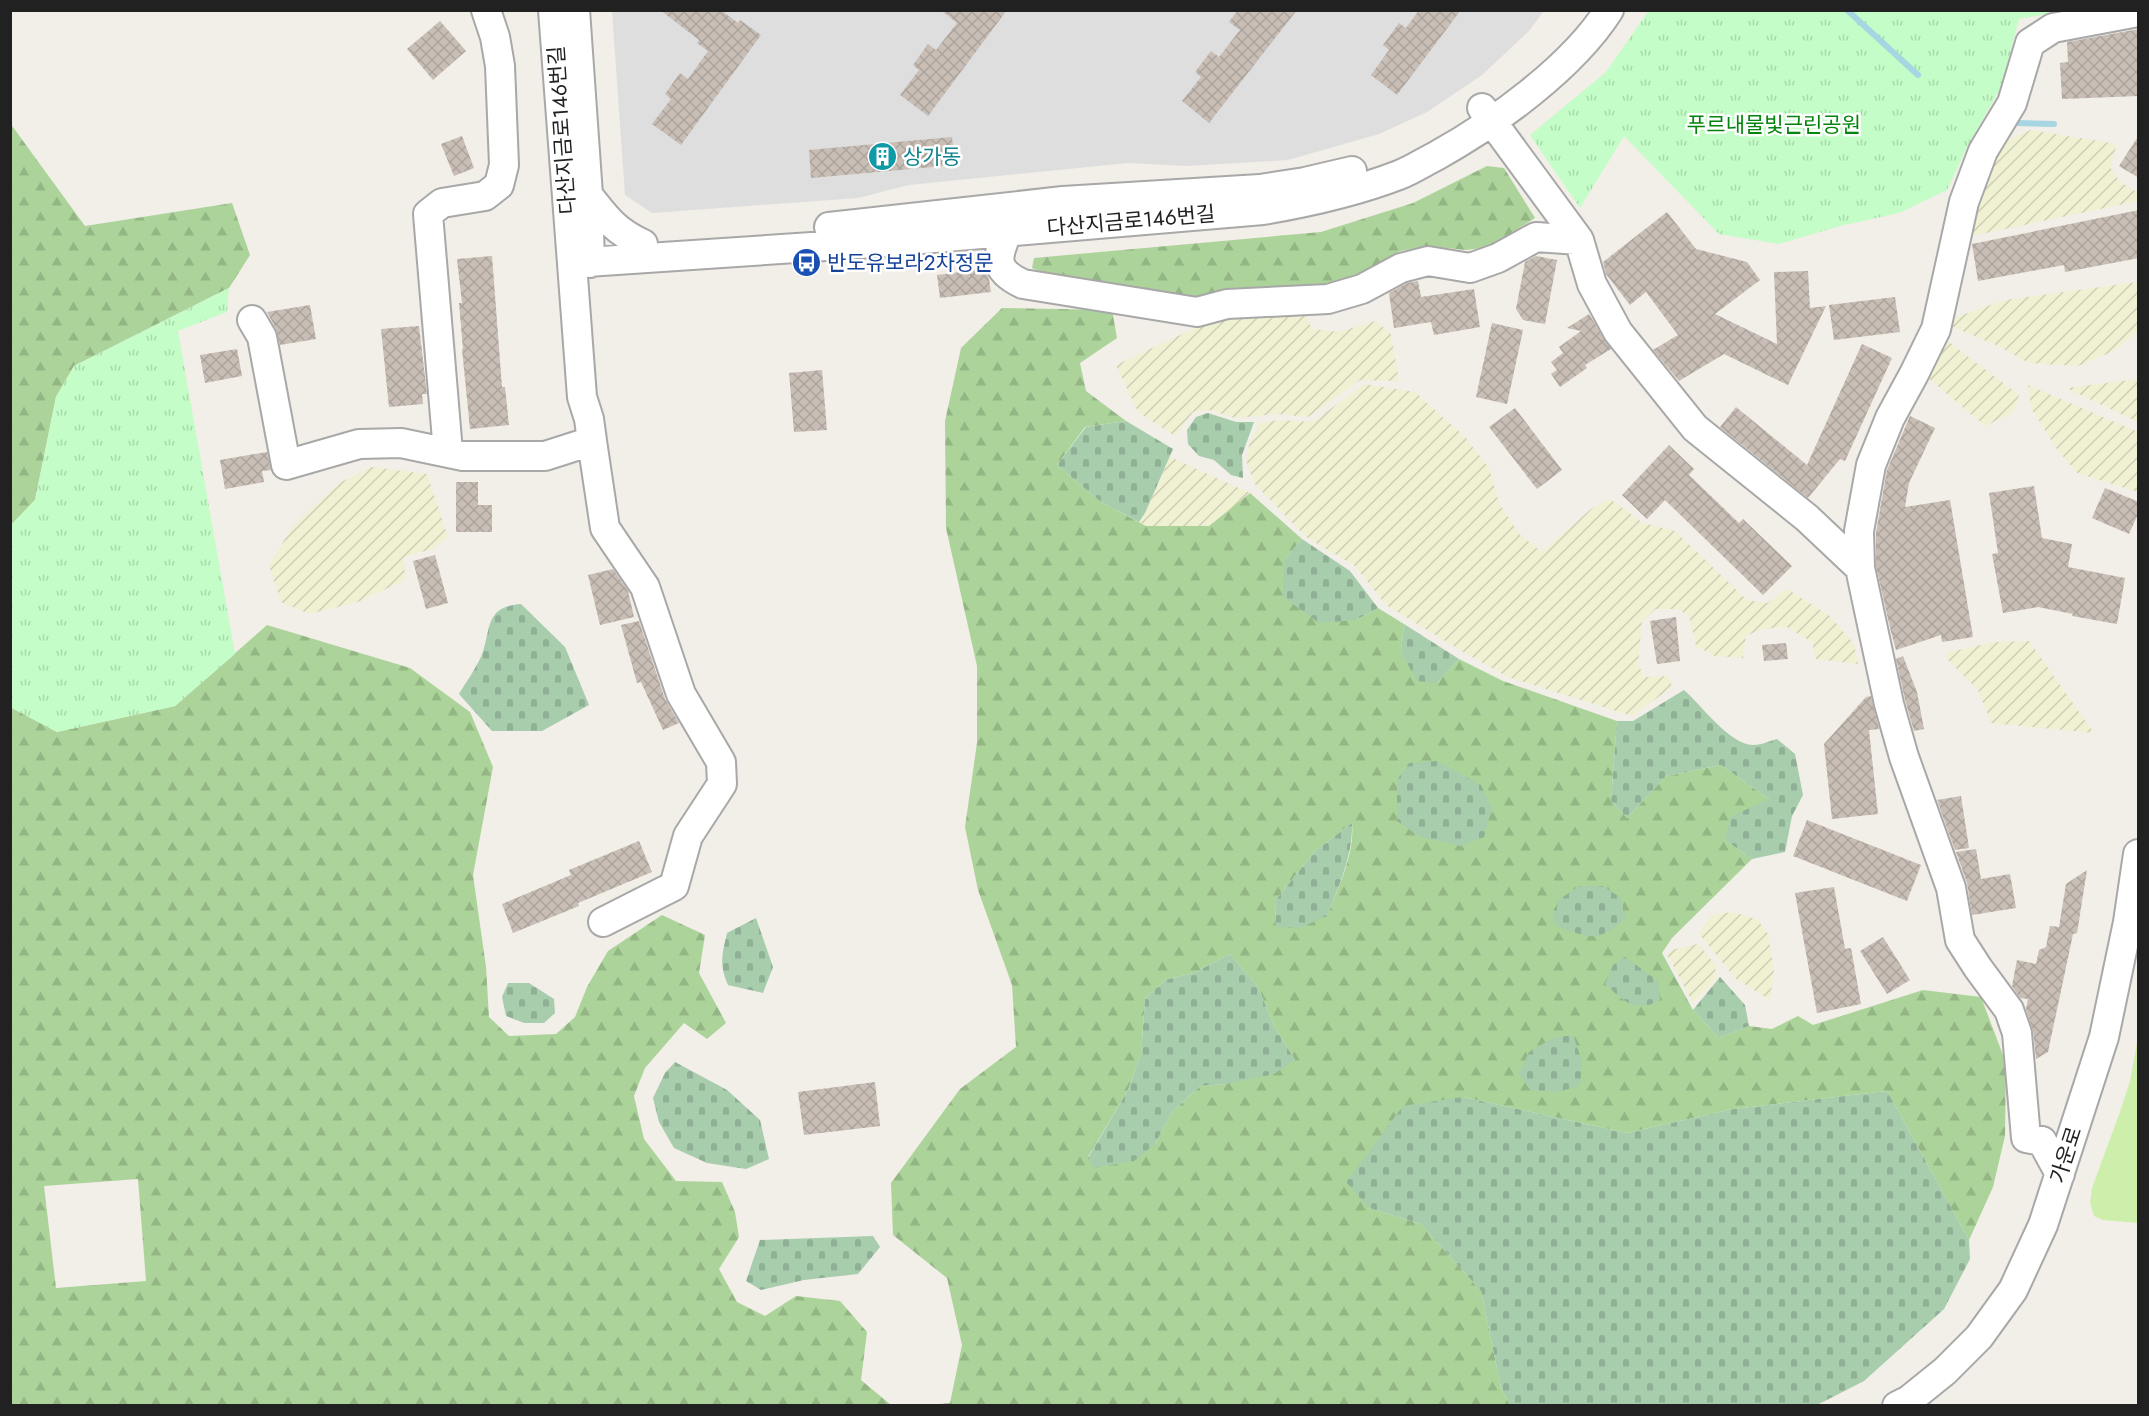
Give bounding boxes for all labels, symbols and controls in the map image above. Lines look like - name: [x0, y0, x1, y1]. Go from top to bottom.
- street label: 다산지금로146번길: [541, 45, 583, 215]
- park label: 푸르내물빛근린공원: [1687, 110, 1861, 140]
- building icon: 상가동: [866, 141, 898, 173]
- place label: 상가동: [903, 142, 961, 172]
- street label: 다산지금로146번길: [1045, 199, 1217, 243]
- bus stop icon: 반도유보라2차정문: [790, 247, 822, 279]
- place label: 반도유보라2차정문: [827, 248, 994, 278]
- street label: 가운로: [2043, 1123, 2089, 1187]

